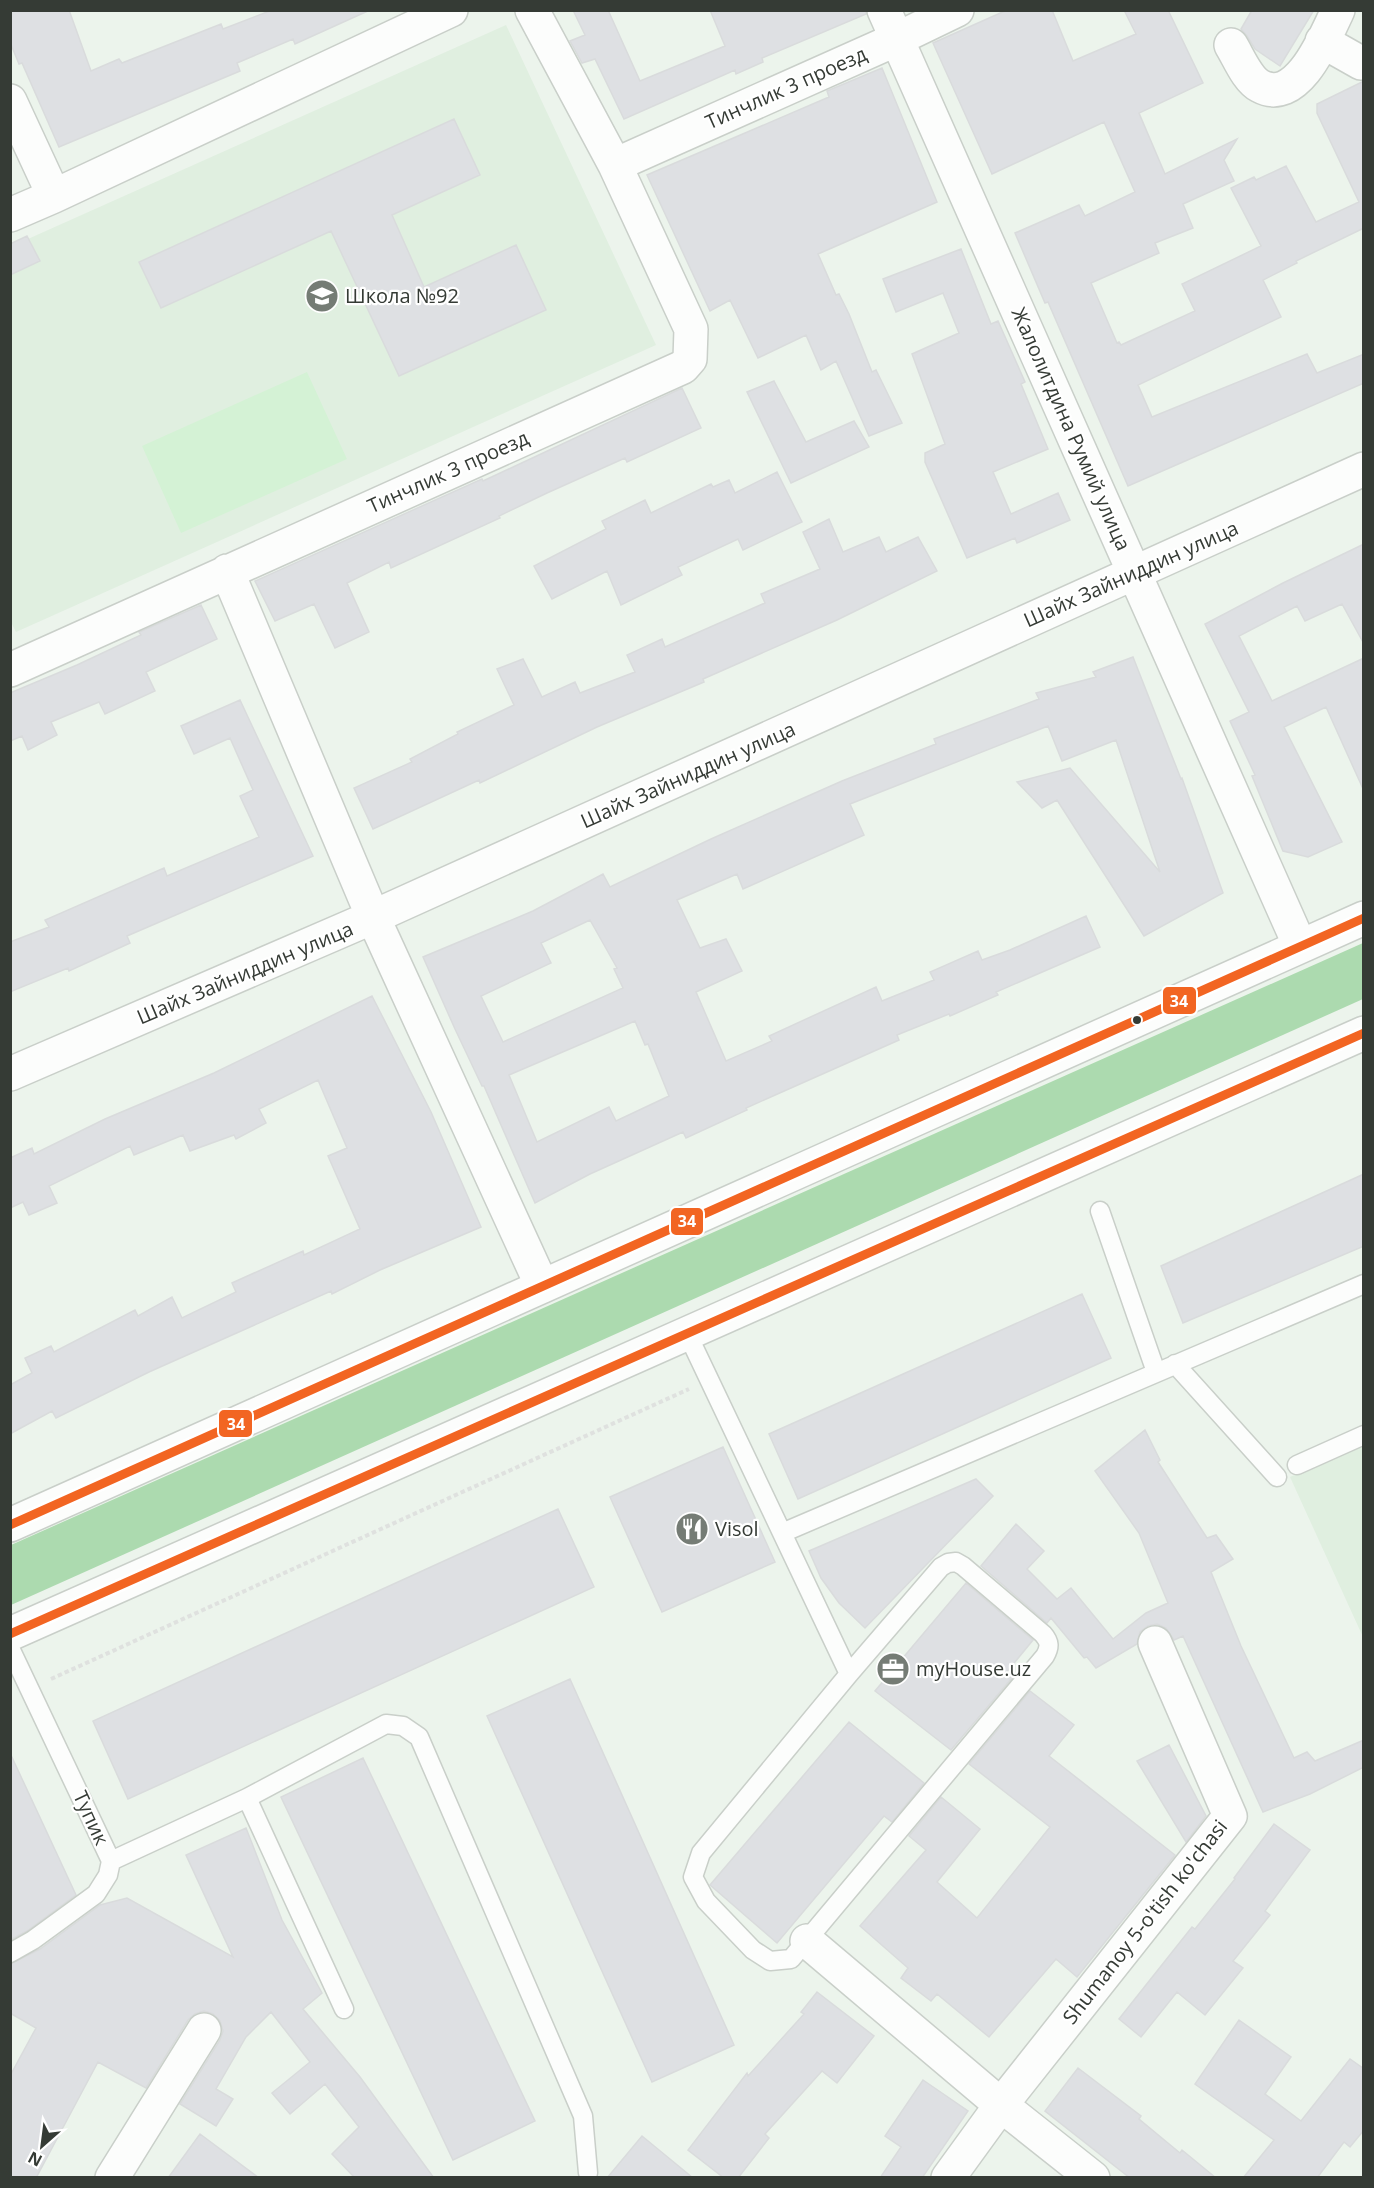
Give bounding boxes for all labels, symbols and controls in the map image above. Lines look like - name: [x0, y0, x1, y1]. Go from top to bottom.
- street label: Тинчлик 3 проезд: [701, 40, 871, 135]
- school or university icon: Школа №92: [304, 278, 340, 314]
- place label: Школа №92: [345, 282, 459, 309]
- street label: Жалолитдина Румий улица: [1006, 303, 1137, 555]
- street label: Тинчлик 3 проезд: [363, 424, 533, 519]
- street label: Шайх Зайниддин улица: [1019, 514, 1242, 633]
- street label: Шайх Зайниддин улица: [576, 715, 799, 834]
- street label: Шайх Зайниддин улица: [133, 915, 357, 1030]
- line badge: 34: [1162, 986, 1197, 1015]
- text: 34: [1170, 990, 1188, 1012]
- unlabelled marker: [1131, 1014, 1143, 1026]
- line badge: 34: [670, 1207, 704, 1236]
- text: 34: [678, 1210, 696, 1232]
- line badge: 34: [218, 1409, 253, 1438]
- text: 34: [227, 1413, 245, 1435]
- restaurant icon: Visol: [674, 1511, 710, 1547]
- place label: Visol: [715, 1515, 759, 1542]
- office icon: myHouse.uz: [875, 1651, 911, 1687]
- place label: myHouse.uz: [916, 1655, 1031, 1682]
- street label: Тупик: [67, 1786, 116, 1850]
- street label: Shumanoy 5-o'tish ko'chasi: [1056, 1814, 1233, 2030]
- north arrow: [12, 2116, 72, 2176]
- text: N: [24, 2146, 46, 2172]

